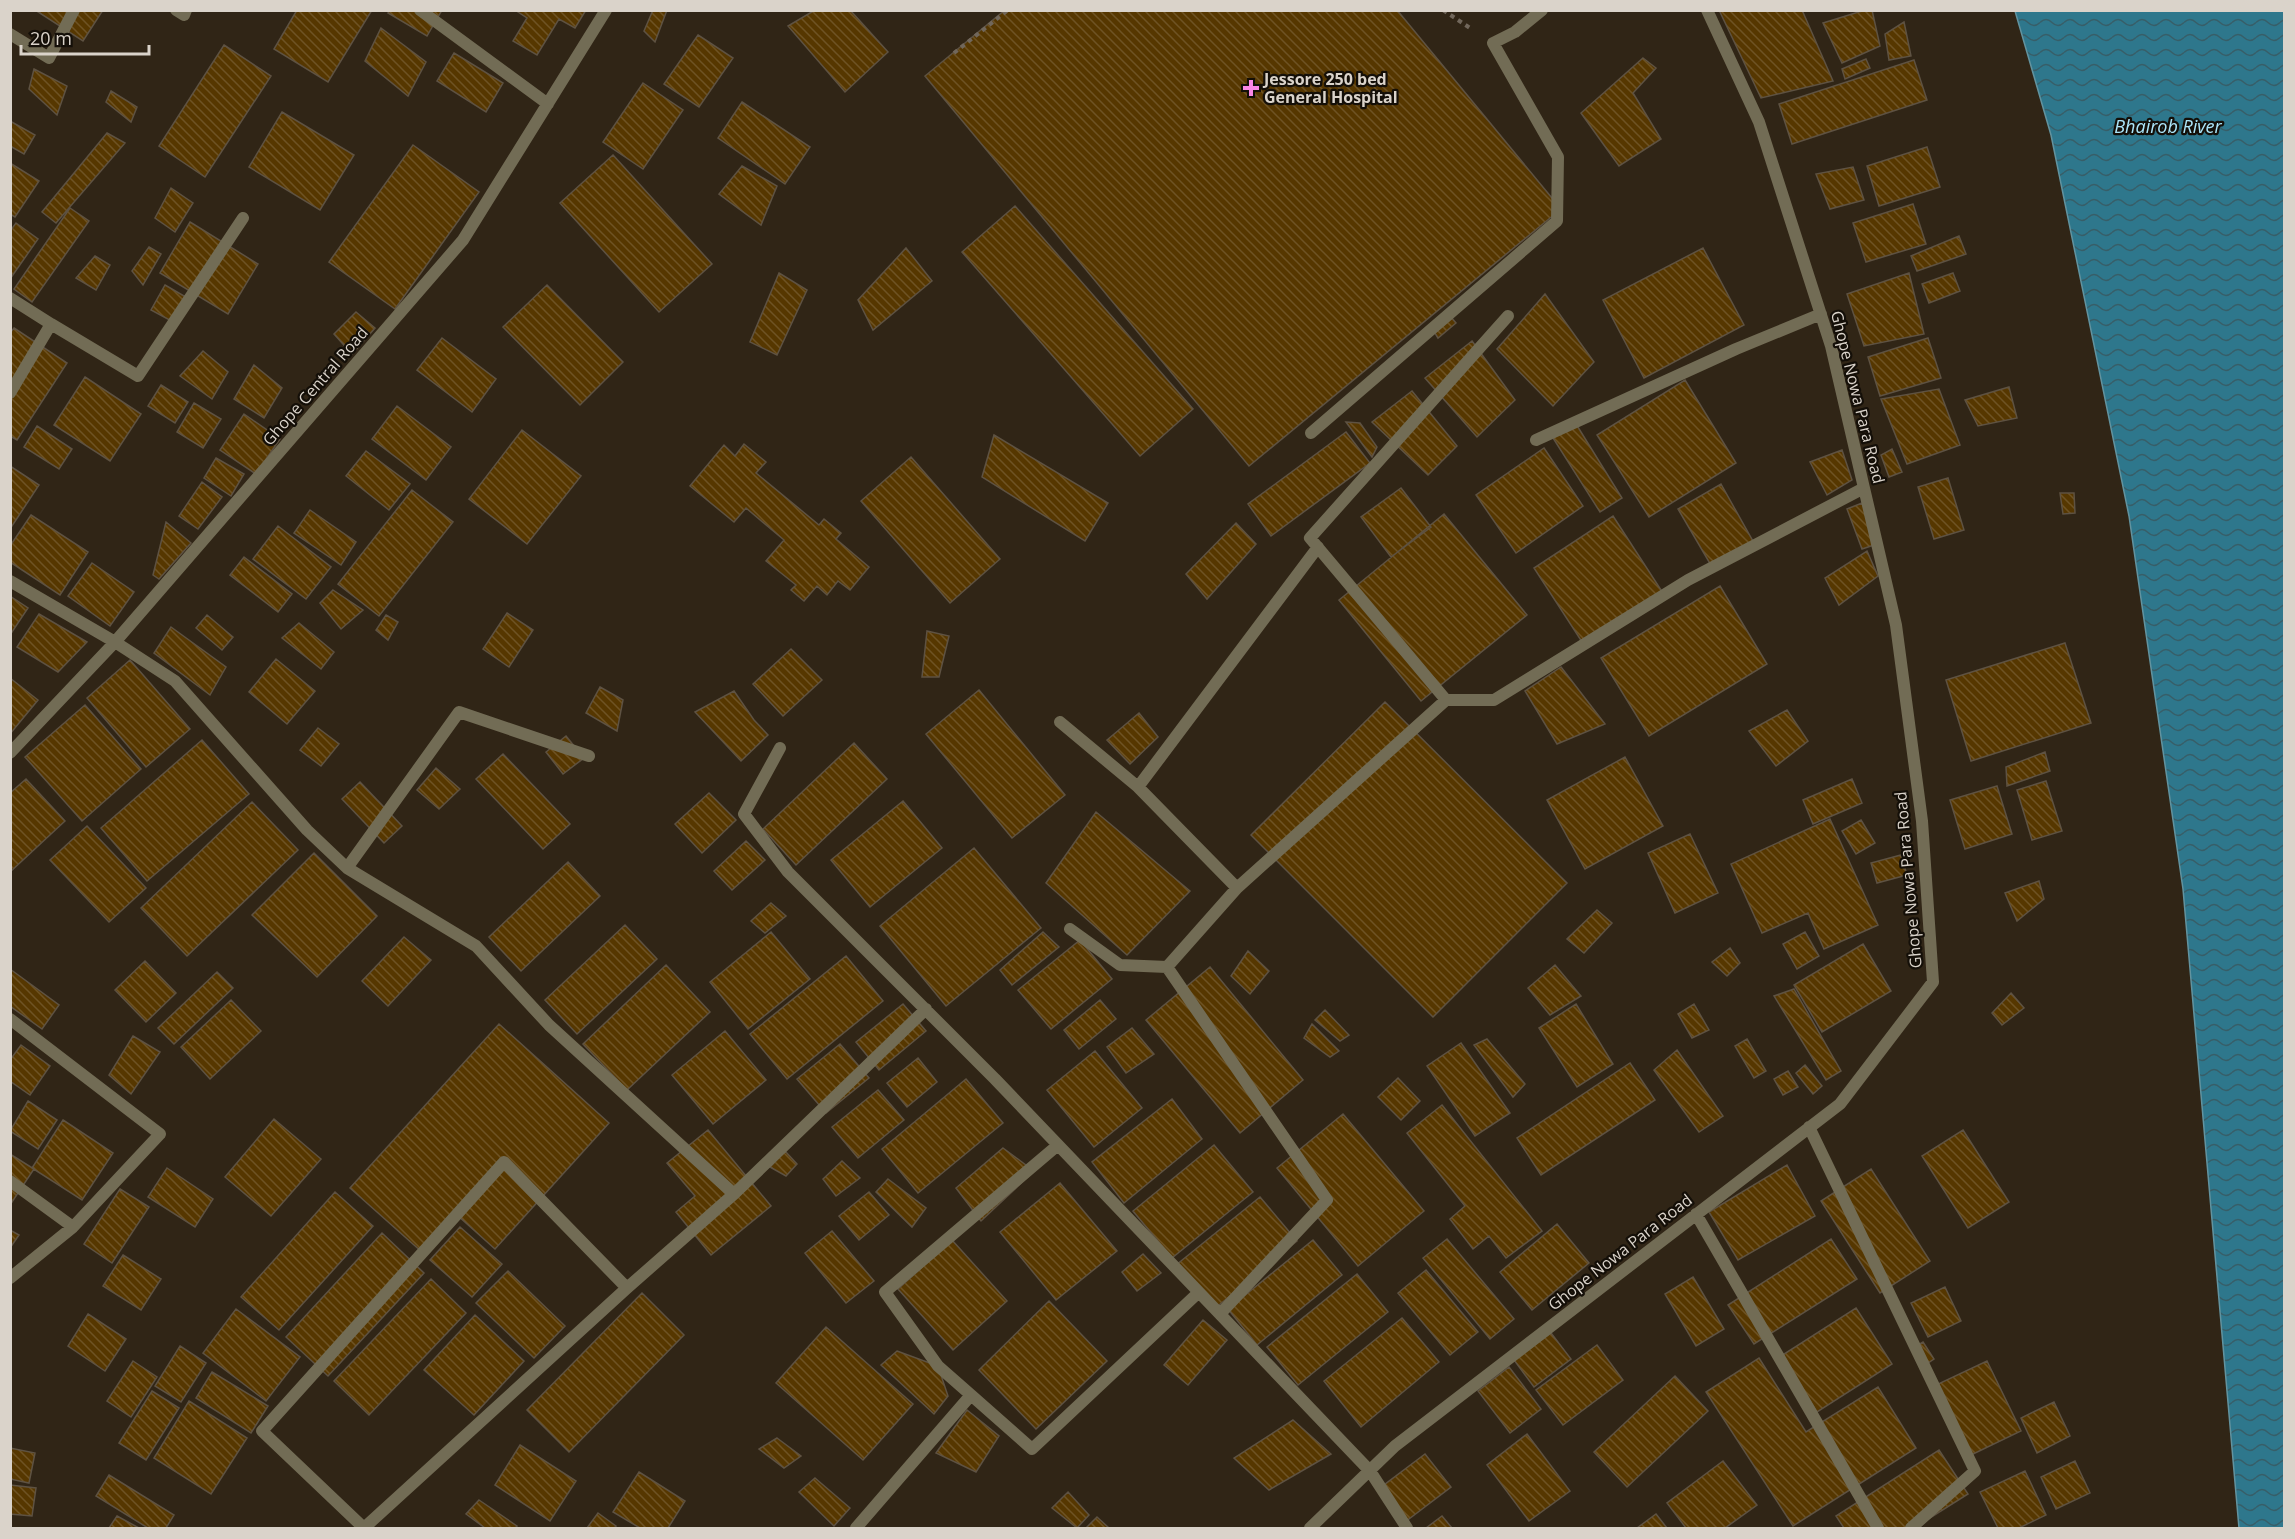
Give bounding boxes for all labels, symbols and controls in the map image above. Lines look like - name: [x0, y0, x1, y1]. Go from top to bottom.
- scale bar: [21, 18, 148, 56]
- text: 20 m: [30, 26, 72, 50]
- place label: Jessore 250 bed General Hospital: [1262, 68, 1398, 108]
- marker: Jessore 250 bed General Hospital: [1242, 79, 1260, 97]
- water label: Bhairob River: [2114, 114, 2223, 138]
- street label: Ghope Nowa Para Road: [1826, 308, 1890, 486]
- street label: Ghope Central Road: [257, 322, 373, 450]
- street label: Ghope Nowa Para Road: [1889, 791, 1927, 969]
- street label: Ghope Nowa Para Road: [1543, 1189, 1697, 1315]

